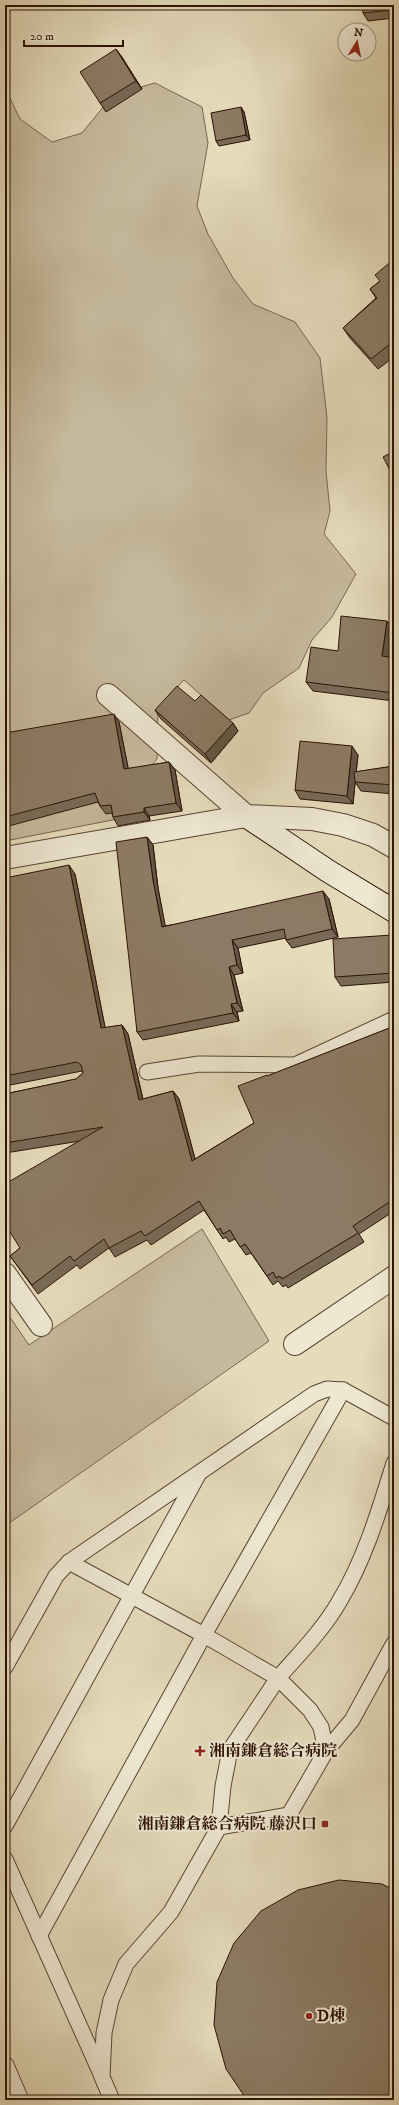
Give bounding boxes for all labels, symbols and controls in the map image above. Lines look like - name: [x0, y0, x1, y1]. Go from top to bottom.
- scale bar: [24, 22, 123, 48]
- north arrow: [337, 22, 377, 62]
- text: N: [353, 25, 364, 41]
- text: 20 m: [30, 29, 54, 44]
- place label: 湘南鎌倉総合病院: [209, 1741, 337, 1761]
- marker: 湘南鎌倉総合病院: [194, 1745, 206, 1757]
- place label: 湘南鎌倉総合病院 藤沢口: [138, 1814, 317, 1834]
- marker: 湘南鎌倉総合病院 藤沢口: [320, 1819, 330, 1829]
- place label: D棟: [317, 2006, 345, 2026]
- marker: D棟: [304, 2011, 314, 2021]

